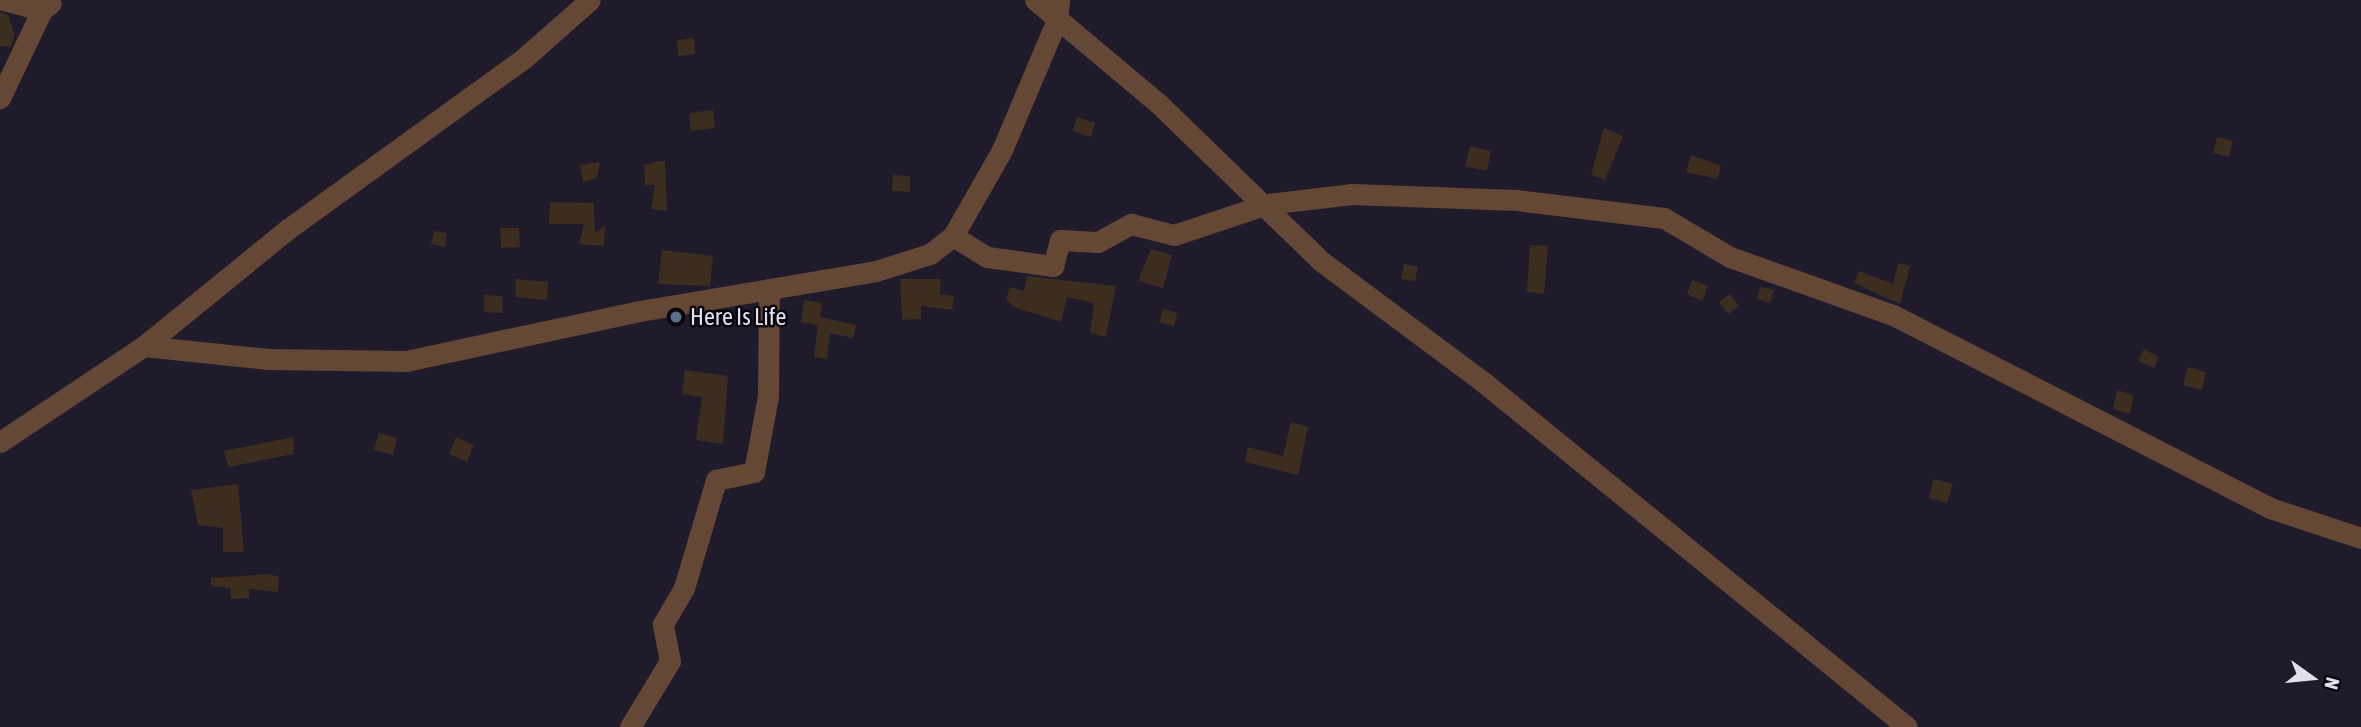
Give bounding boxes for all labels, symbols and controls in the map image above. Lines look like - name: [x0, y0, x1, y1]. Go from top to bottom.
- place label: Here Is Life: [690, 303, 786, 331]
- marker: Here Is Life: [668, 309, 684, 325]
- north arrow: [2277, 643, 2347, 713]
- text: N: [2320, 675, 2344, 692]

